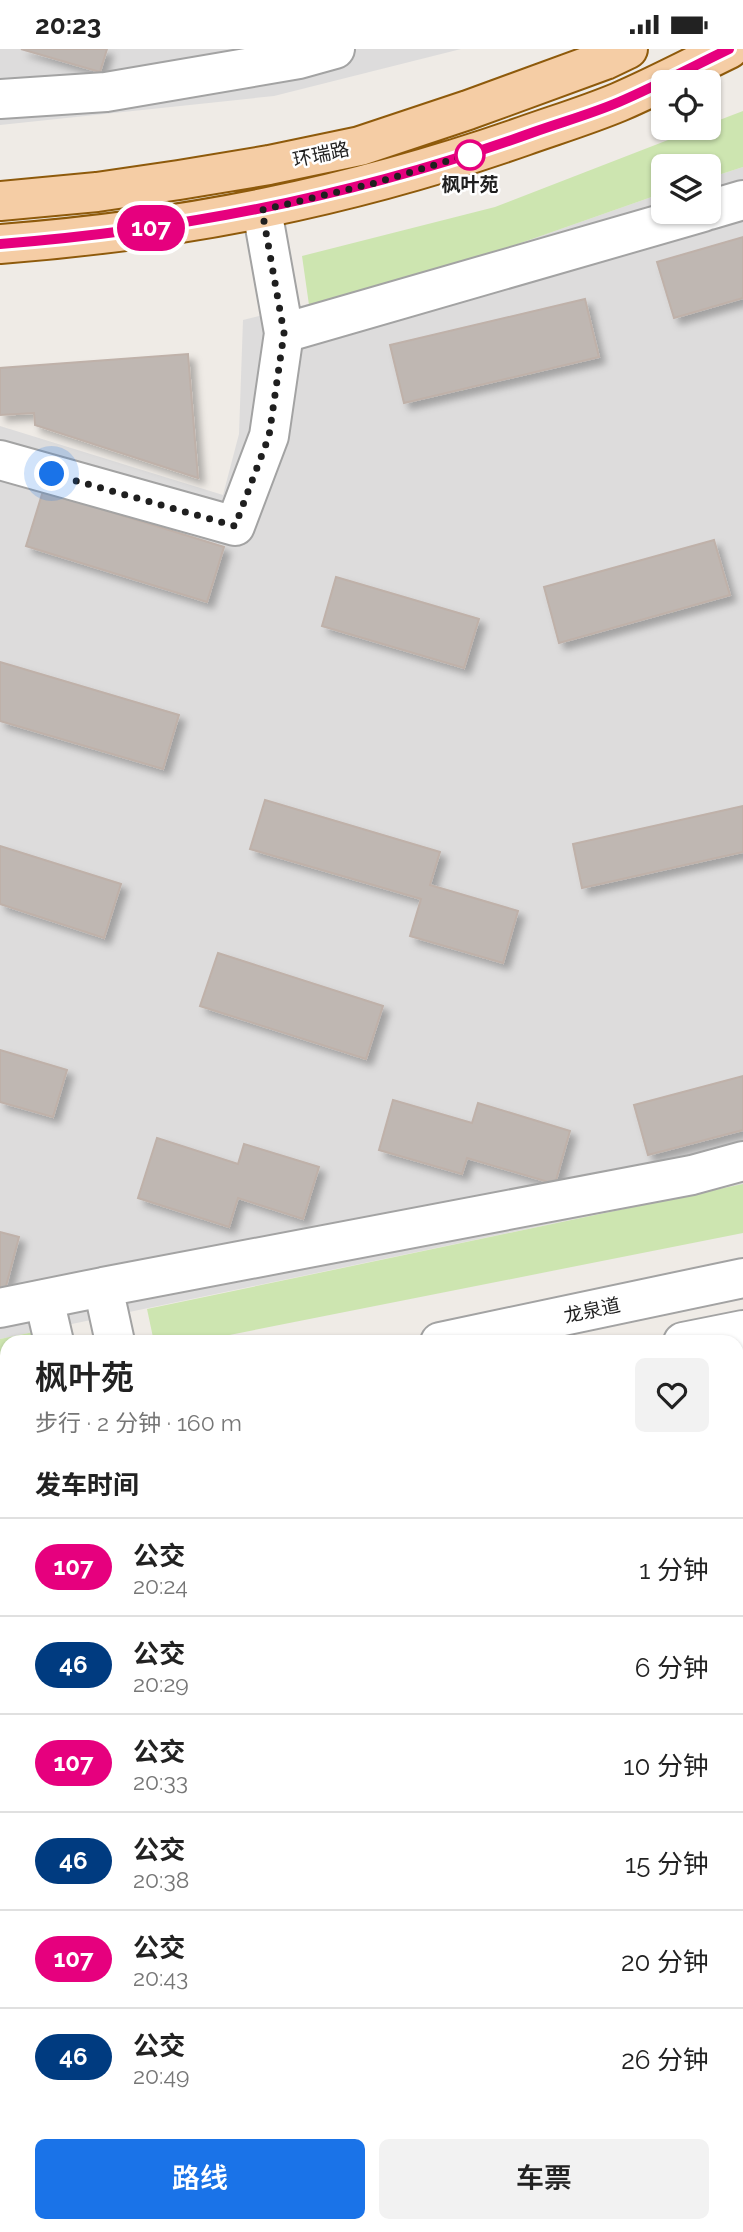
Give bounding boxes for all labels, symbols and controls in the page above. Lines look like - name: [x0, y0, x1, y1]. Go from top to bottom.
- text: 20:23: [35, 10, 101, 40]
- map controls: [651, 70, 721, 224]
- button: locate: [651, 70, 721, 140]
- street label: 环瑞路: [291, 137, 351, 171]
- marker: 枫叶苑: [455, 140, 485, 170]
- button: layers: [651, 154, 721, 224]
- place label: 枫叶苑: [441, 173, 499, 195]
- line badge: 107: [111, 205, 191, 251]
- text: 107: [131, 213, 171, 242]
- your location: [34, 456, 69, 491]
- street label: 龙泉道: [562, 1293, 622, 1327]
- text: 枫叶苑: [35, 1358, 134, 1397]
- button: heart: [635, 1358, 709, 1432]
- text: 步行 · 2 分钟 · 160 m: [35, 1409, 242, 1436]
- text: 发车时间: [35, 1470, 139, 1500]
- text: 公交: [133, 1541, 185, 1571]
- text: 107: [53, 1552, 94, 1581]
- text: 1 分钟: [639, 1555, 709, 1585]
- text: 20:24: [133, 1572, 188, 1599]
- text: 公交: [133, 1639, 185, 1669]
- text: 46: [59, 1650, 88, 1679]
- text: 6 分钟: [635, 1653, 709, 1683]
- text: 20:29: [133, 1670, 189, 1697]
- text: 公交: [133, 1737, 185, 1767]
- text: 107: [53, 1748, 94, 1777]
- text: 10 分钟: [623, 1751, 709, 1781]
- text: 20:33: [133, 1768, 188, 1795]
- text: 公交: [133, 1835, 185, 1865]
- text: 46: [59, 1846, 88, 1875]
- text: 15 分钟: [625, 1849, 709, 1879]
- text: 20:38: [133, 1866, 189, 1893]
- text: 公交: [133, 1933, 185, 1963]
- text: 107: [53, 1944, 94, 1973]
- text: 20 分钟: [621, 1947, 709, 1977]
- text: 20:43: [133, 1964, 188, 1991]
- text: 公交: [133, 2031, 185, 2061]
- text: 46: [59, 2042, 88, 2071]
- text: 26 分钟: [621, 2045, 709, 2075]
- text: 20:49: [133, 2062, 189, 2089]
- button: 路线: [35, 2139, 365, 2219]
- button: 车票: [379, 2139, 709, 2219]

